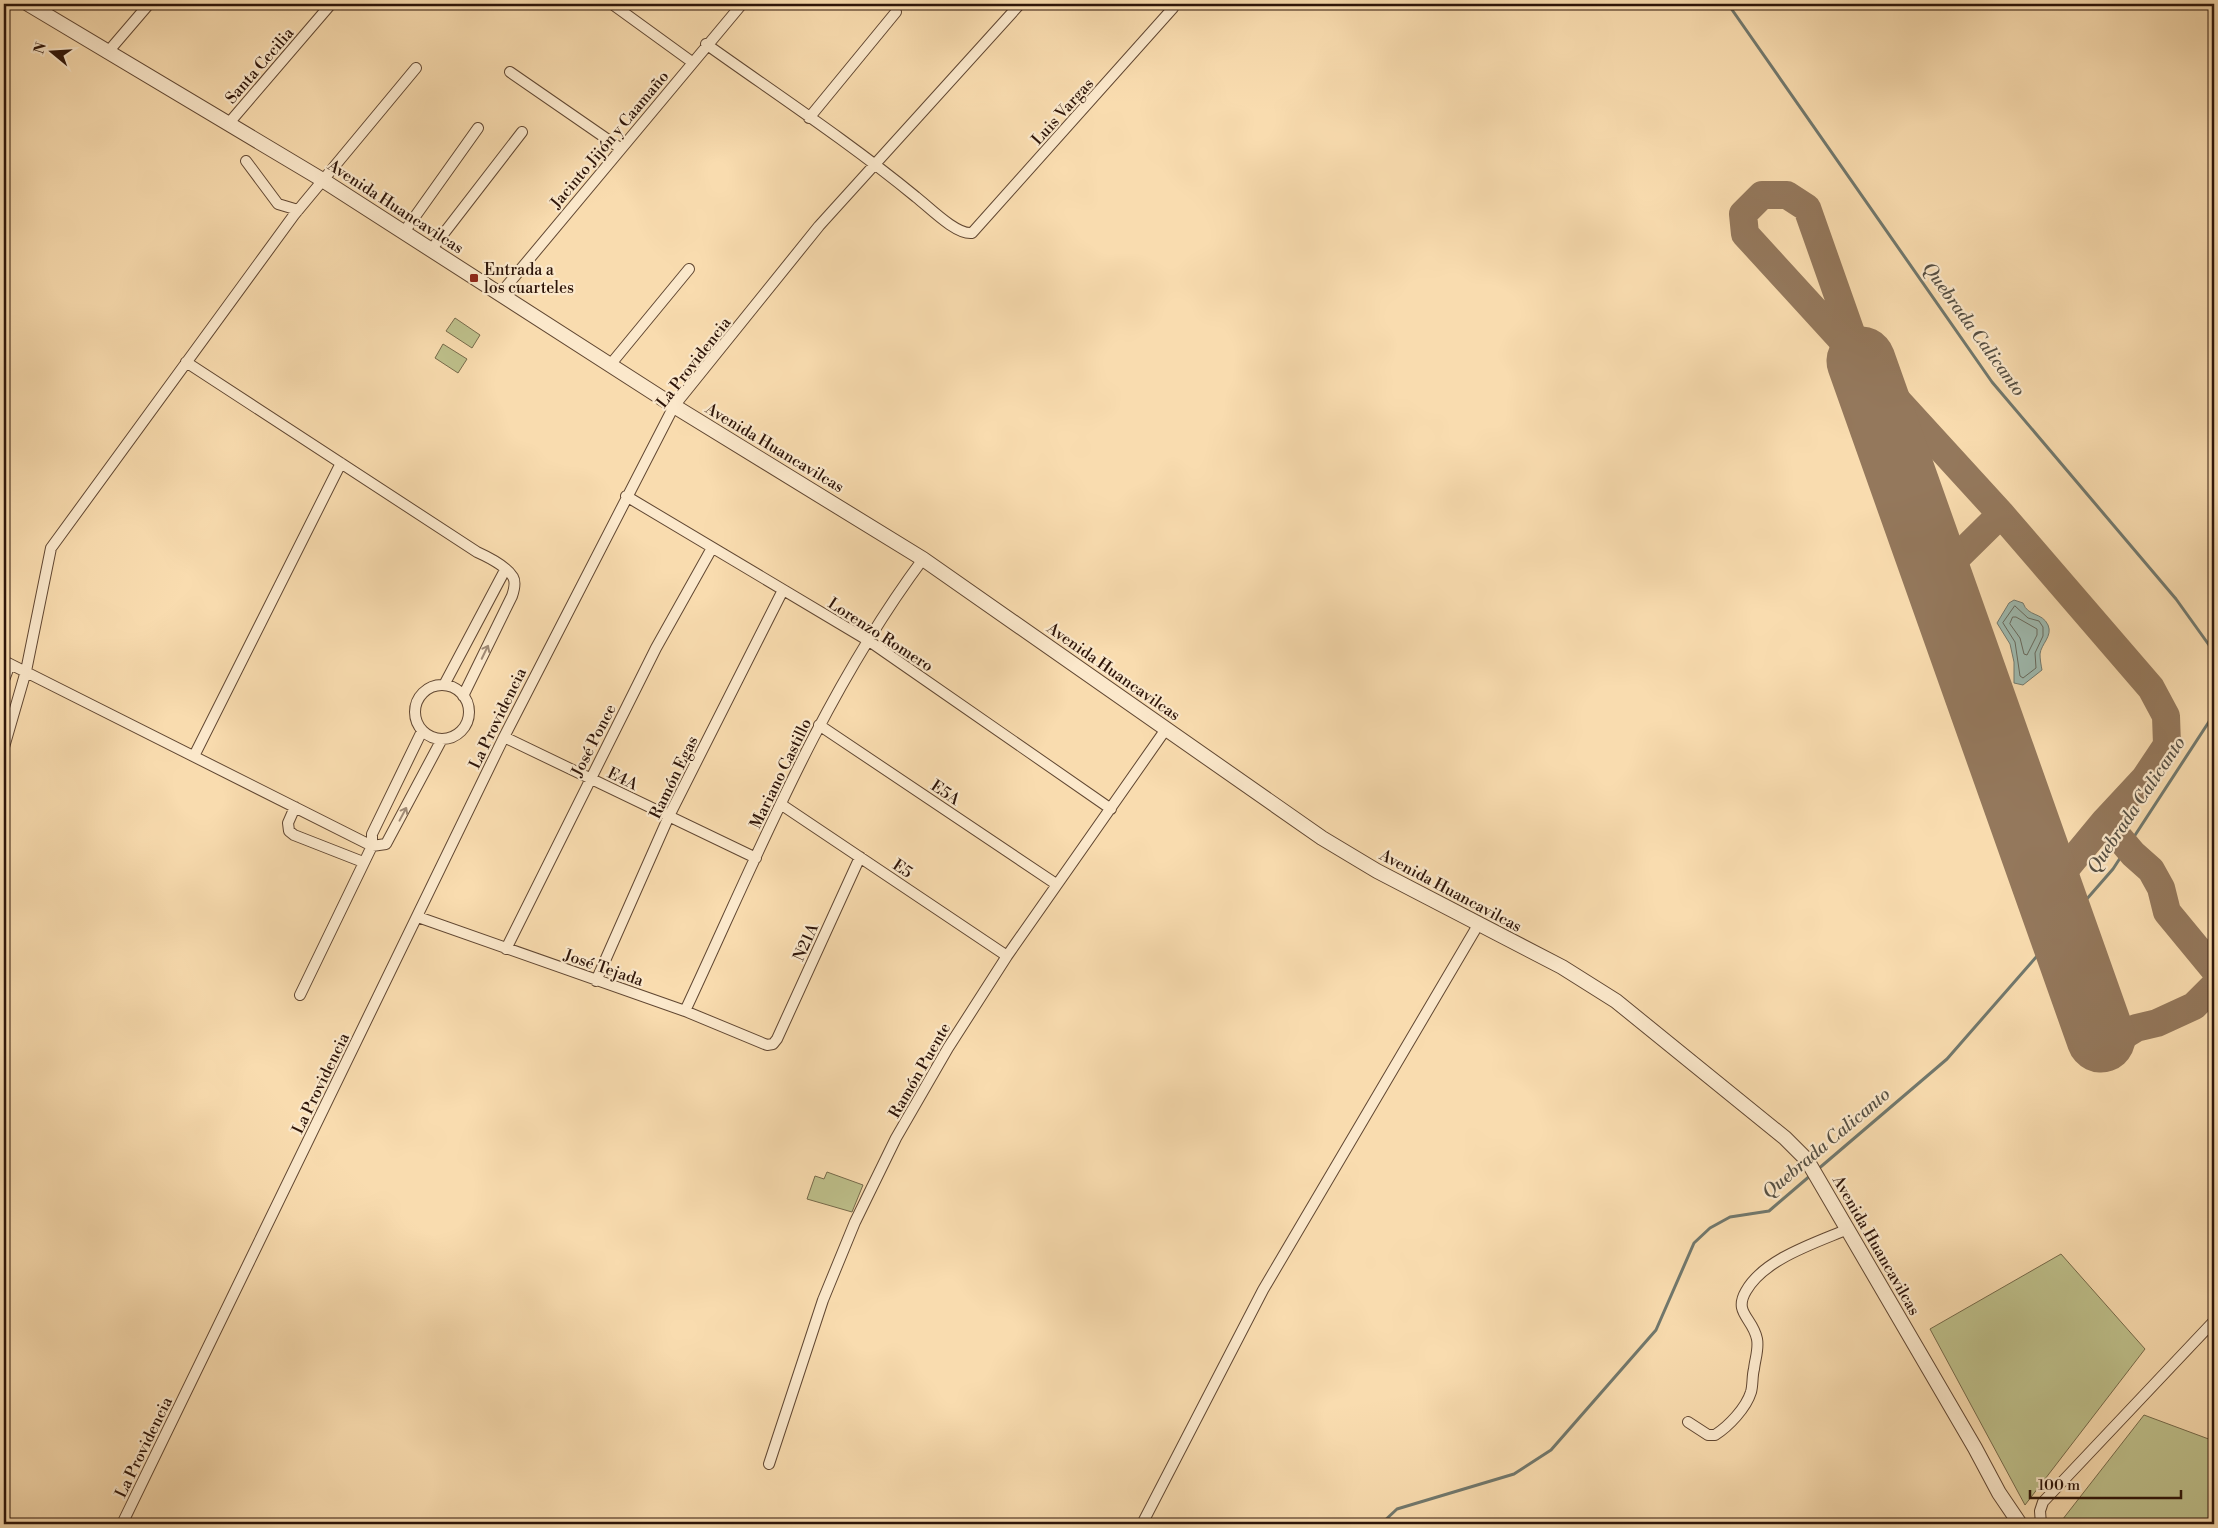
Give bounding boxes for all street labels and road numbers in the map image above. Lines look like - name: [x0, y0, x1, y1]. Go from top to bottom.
- street label: Santa Cecilia: [221, 23, 299, 108]
- street label: Jacinto Jijón y Caamaño: [546, 67, 673, 213]
- street label: Luis Vargas: [1027, 74, 1098, 149]
- street label: Avenida Huancavilcas: [323, 155, 467, 258]
- street label: La Providencia: [652, 313, 736, 412]
- street label: Avenida Huancavilcas: [701, 398, 847, 497]
- street label: Lorenzo Romero: [824, 593, 937, 676]
- street label: Avenida Huancavilcas: [1042, 618, 1184, 725]
- street label: La Providencia: [465, 664, 531, 772]
- street label: José Ponce: [567, 701, 621, 781]
- street label: Mariano Castillo: [746, 715, 816, 832]
- street label: Ramón Egas: [645, 733, 703, 822]
- street label: E4A: [604, 763, 642, 795]
- street label: E5A: [927, 776, 965, 810]
- street label: Avenida Huancavilcas: [1375, 844, 1525, 937]
- street label: E5: [889, 855, 916, 883]
- street label: N21A: [789, 920, 823, 964]
- street label: José Tejada: [560, 945, 647, 991]
- street label: Ramón Puente: [885, 1019, 955, 1122]
- street label: La Providencia: [288, 1029, 354, 1137]
- street label: Avenida Huancavilcas: [1827, 1171, 1924, 1319]
- street label: La Providencia: [111, 1393, 177, 1501]

